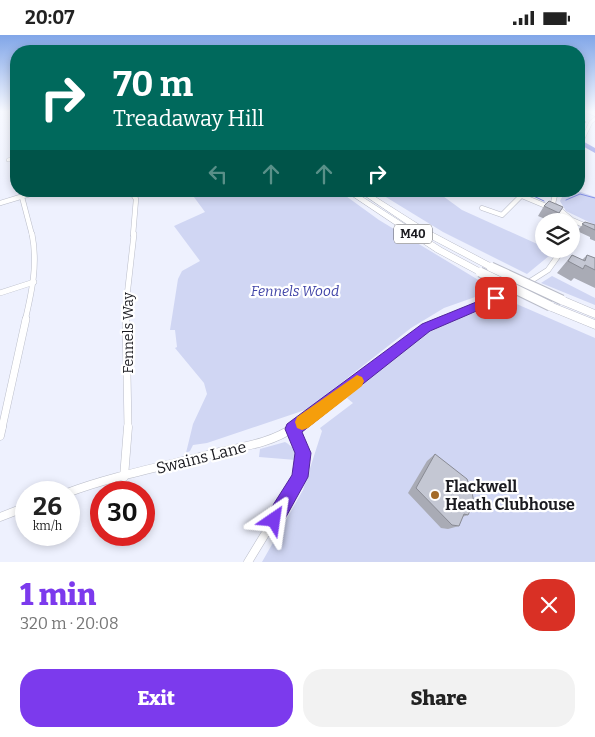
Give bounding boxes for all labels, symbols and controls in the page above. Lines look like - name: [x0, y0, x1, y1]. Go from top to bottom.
- text: 20:07: [25, 6, 74, 29]
- text: 70 m: [113, 63, 193, 105]
- icon: right: [30, 65, 95, 130]
- text: Treadaway Hill: [113, 105, 264, 132]
- icon: left: [204, 160, 232, 188]
- icon: ahead: [257, 160, 285, 188]
- icon: ahead: [310, 160, 338, 188]
- icon: right: [363, 160, 391, 188]
- map controls: [535, 213, 580, 258]
- button: layers: [535, 213, 580, 258]
- road number: M40: [394, 225, 432, 243]
- pin: [475, 277, 517, 319]
- park label: Fennels Wood: [251, 283, 339, 300]
- icon: arrive: [482, 284, 510, 312]
- street label: Fennels Way: [120, 292, 137, 374]
- street label: Swains Lane: [154, 437, 248, 478]
- place label: Flackwell Heath Clubhouse: [445, 477, 575, 514]
- speed limit sign: 30: [90, 481, 155, 546]
- marker: Flackwell Heath Clubhouse: [429, 489, 441, 501]
- text: 26: [33, 492, 62, 522]
- position arrow: [247, 493, 299, 545]
- text: km/h: [33, 519, 62, 533]
- text: 1 min: [20, 577, 96, 613]
- button: close: [523, 579, 575, 631]
- text: 320 m · 20:08: [20, 614, 119, 633]
- button: Exit: [20, 669, 293, 727]
- button: Share: [303, 669, 575, 727]

